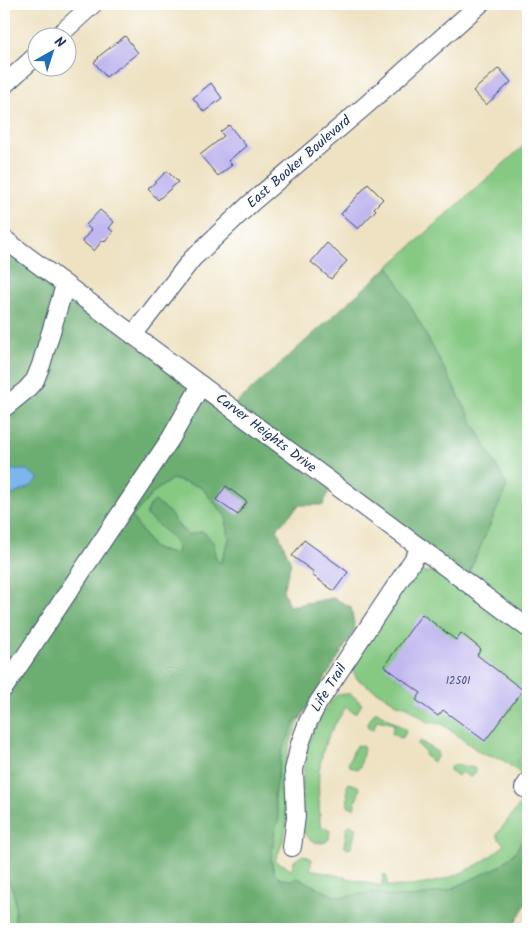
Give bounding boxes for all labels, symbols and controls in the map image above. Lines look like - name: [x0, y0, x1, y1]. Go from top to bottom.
- north arrow: [28, 28, 78, 78]
- text: N: [49, 31, 70, 54]
- street label: East Booker Boulevard: [242, 110, 357, 214]
- street label: Carver Heights Drive: [211, 388, 322, 479]
- street label: Life Trail: [305, 659, 353, 717]
- house number: 12501: [446, 672, 470, 690]

